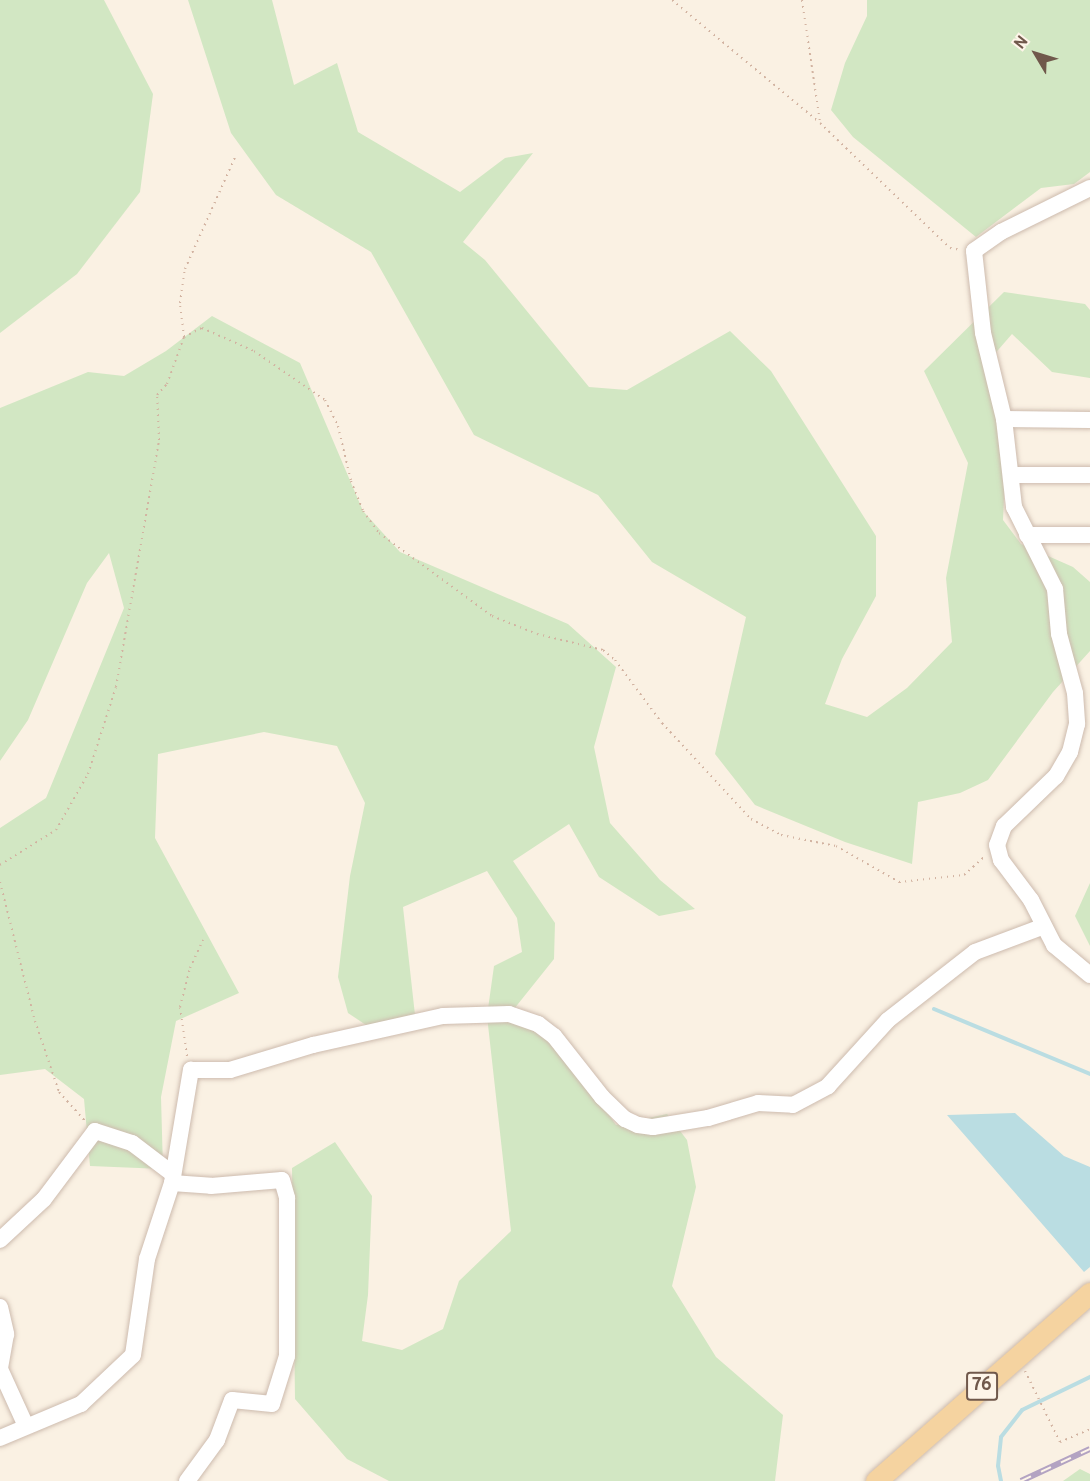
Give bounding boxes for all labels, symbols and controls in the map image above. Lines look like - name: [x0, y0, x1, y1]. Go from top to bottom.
- north arrow: [1006, 24, 1066, 84]
- text: N: [1010, 32, 1033, 54]
- road number: 76: [966, 1371, 998, 1401]

